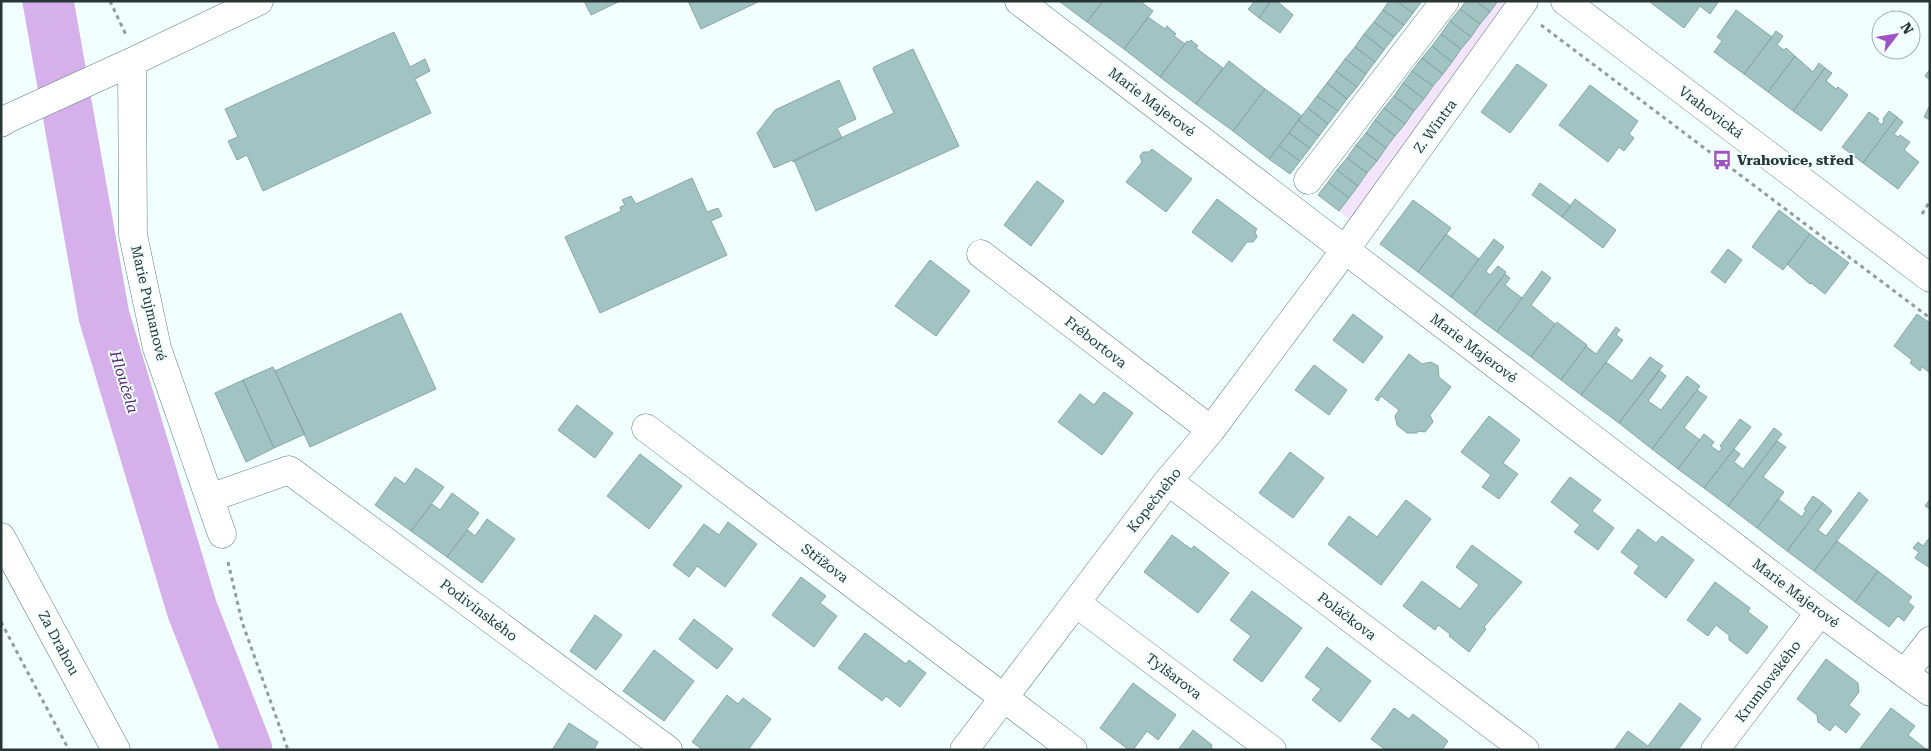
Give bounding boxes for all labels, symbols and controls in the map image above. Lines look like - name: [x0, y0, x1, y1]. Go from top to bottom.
- north arrow: [1871, 10, 1921, 60]
- text: N: [1898, 20, 1917, 37]
- street label: Marie Majerové: [1106, 64, 1199, 140]
- street label: Vrahovická: [1676, 83, 1747, 142]
- street label: Z. Wintra: [1410, 96, 1460, 156]
- bus stop icon: Vrahovice, střed: [1711, 149, 1733, 171]
- place label: Vrahovice, střed: [1737, 152, 1854, 168]
- street label: Marie Pujmanové: [128, 244, 170, 362]
- street label: Marie Majerové: [1428, 310, 1521, 386]
- street label: Frébortova: [1062, 313, 1130, 371]
- water label: Hloučela: [106, 348, 142, 415]
- street label: Kopečného: [1124, 465, 1184, 535]
- street label: Střížova: [798, 540, 852, 586]
- street label: Marie Majerové: [1750, 555, 1843, 631]
- street label: Podivínského: [437, 576, 521, 644]
- street label: Poláčkova: [1315, 589, 1380, 643]
- street label: Za Drahou: [35, 608, 83, 678]
- street label: Krumlovského: [1732, 637, 1804, 725]
- street label: Tylšarova: [1143, 650, 1205, 702]

